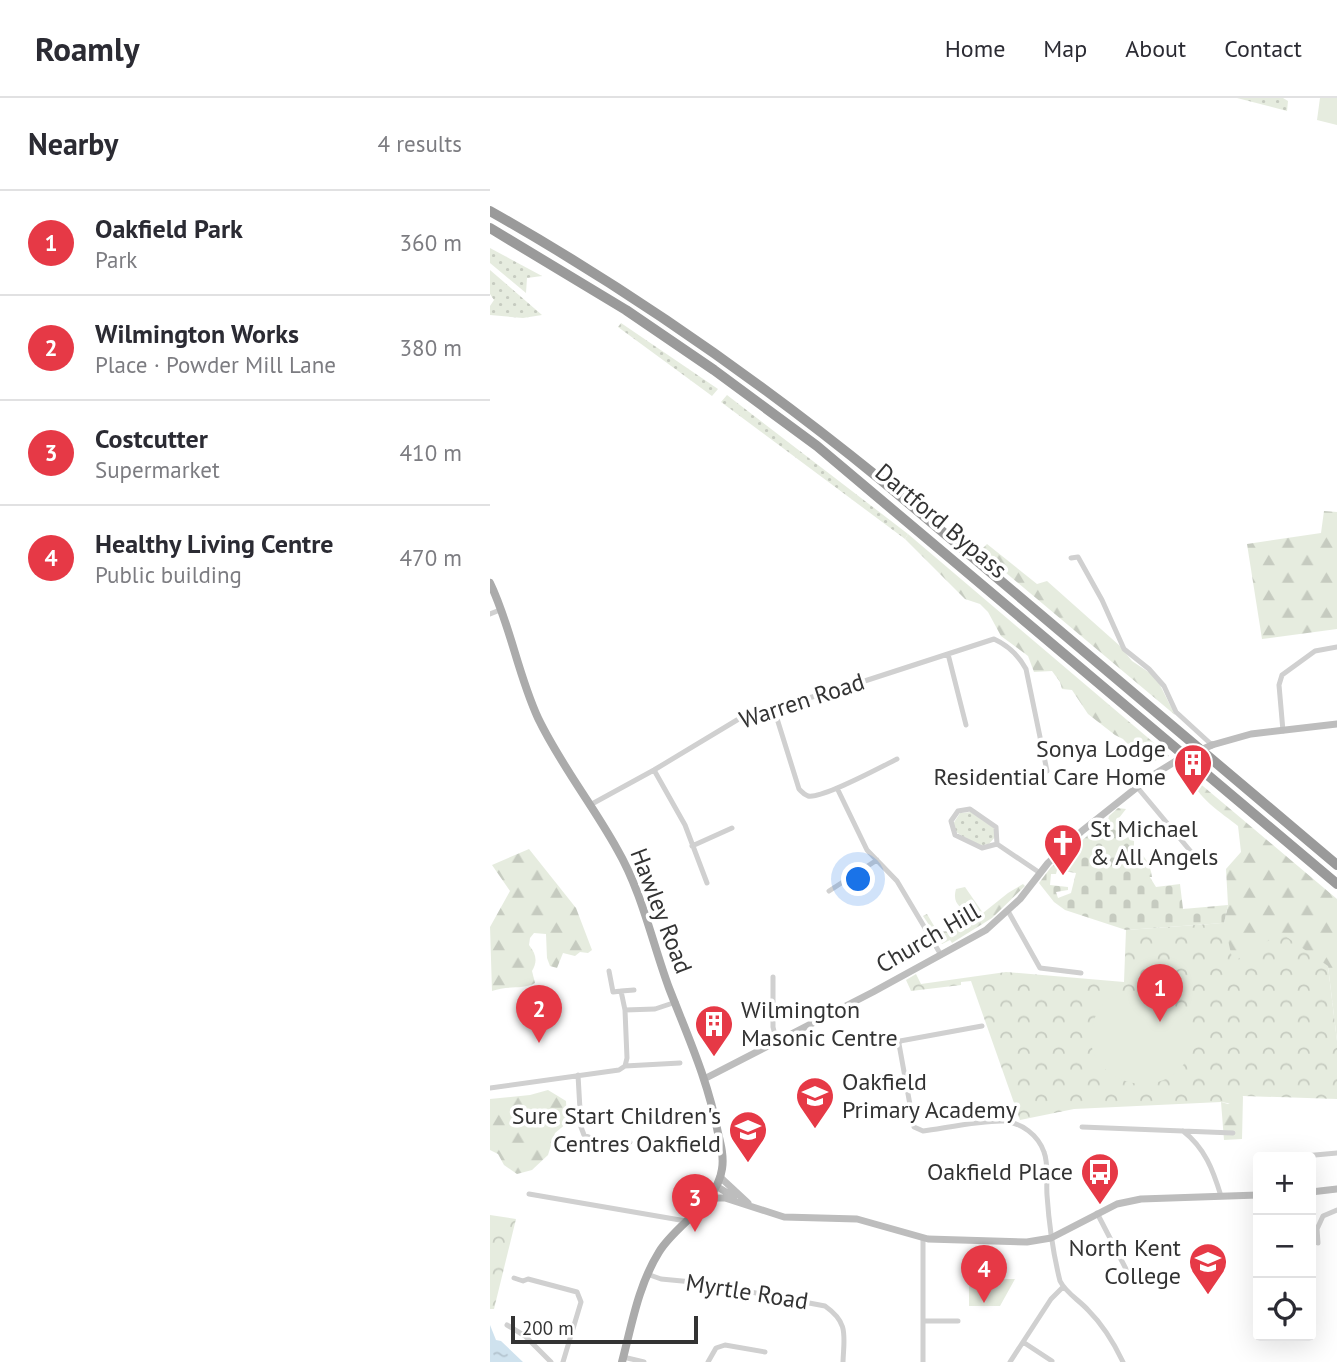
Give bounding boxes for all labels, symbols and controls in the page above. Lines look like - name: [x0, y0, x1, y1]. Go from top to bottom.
- text: Roamly: [35, 27, 139, 70]
- text: Home: [945, 33, 1005, 64]
- text: Map: [1043, 33, 1087, 64]
- text: About: [1125, 33, 1186, 64]
- text: Contact: [1224, 33, 1302, 64]
- text: Nearby: [28, 124, 118, 163]
- text: 4 results: [378, 129, 462, 158]
- text: Oakfield Park: [95, 212, 243, 245]
- text: 1: [44, 228, 58, 257]
- text: 360 m: [400, 228, 462, 257]
- text: Park: [95, 245, 137, 274]
- text: Wilmington Works: [95, 317, 299, 350]
- text: 2: [44, 333, 58, 362]
- text: 380 m: [400, 333, 462, 362]
- text: Place · Powder Mill Lane: [95, 350, 336, 379]
- text: Costcutter: [95, 422, 208, 455]
- text: 3: [44, 438, 58, 467]
- text: 410 m: [400, 438, 462, 467]
- text: Supermarket: [95, 455, 220, 484]
- street label: Dartford Bypass: [869, 456, 1014, 585]
- text: Healthy Living Centre: [95, 527, 333, 560]
- text: 4: [44, 543, 58, 572]
- text: 470 m: [400, 543, 462, 572]
- text: Public building: [95, 560, 242, 589]
- street label: Warren Road: [735, 666, 868, 735]
- place label: Sonya Lodge Residential Care Home: [933, 733, 1166, 792]
- building icon: Sonya Lodge Residential Care Home: [1172, 742, 1214, 797]
- place label: St Michael & All Angels: [1090, 813, 1218, 872]
- church icon: St Michael & All Angels: [1042, 822, 1084, 877]
- street label: Hawley Road: [623, 844, 700, 978]
- your location: [841, 862, 875, 896]
- street label: Church Hill: [870, 895, 985, 980]
- pin: 1: [1137, 964, 1183, 1022]
- pin: 2: [516, 985, 562, 1043]
- place label: Wilmington Masonic Centre: [741, 994, 898, 1053]
- building icon: Wilmington Masonic Centre: [693, 1003, 735, 1058]
- place label: Oakfield Primary Academy: [842, 1066, 1017, 1125]
- school or university icon: Oakfield Primary Academy: [794, 1075, 836, 1130]
- place label: Sure Start Children's Centres Oakfield: [512, 1100, 721, 1159]
- school or university icon: Sure Start Children's Centres Oakfield: [727, 1109, 769, 1164]
- bus stop icon: Oakfield Place: [1079, 1151, 1121, 1206]
- map controls: [1253, 1152, 1316, 1341]
- button: +: [1253, 1152, 1316, 1215]
- place label: Oakfield Place: [927, 1156, 1073, 1187]
- pin: 3: [672, 1174, 718, 1232]
- button: −: [1253, 1215, 1316, 1278]
- place label: North Kent College: [1068, 1232, 1181, 1291]
- school or university icon: North Kent College: [1187, 1241, 1229, 1296]
- pin: 4: [961, 1245, 1007, 1303]
- street label: Myrtle Road: [684, 1267, 811, 1316]
- button: locate: [1253, 1278, 1316, 1341]
- scale bar: [511, 1313, 698, 1345]
- text: 200 m: [522, 1316, 574, 1340]

